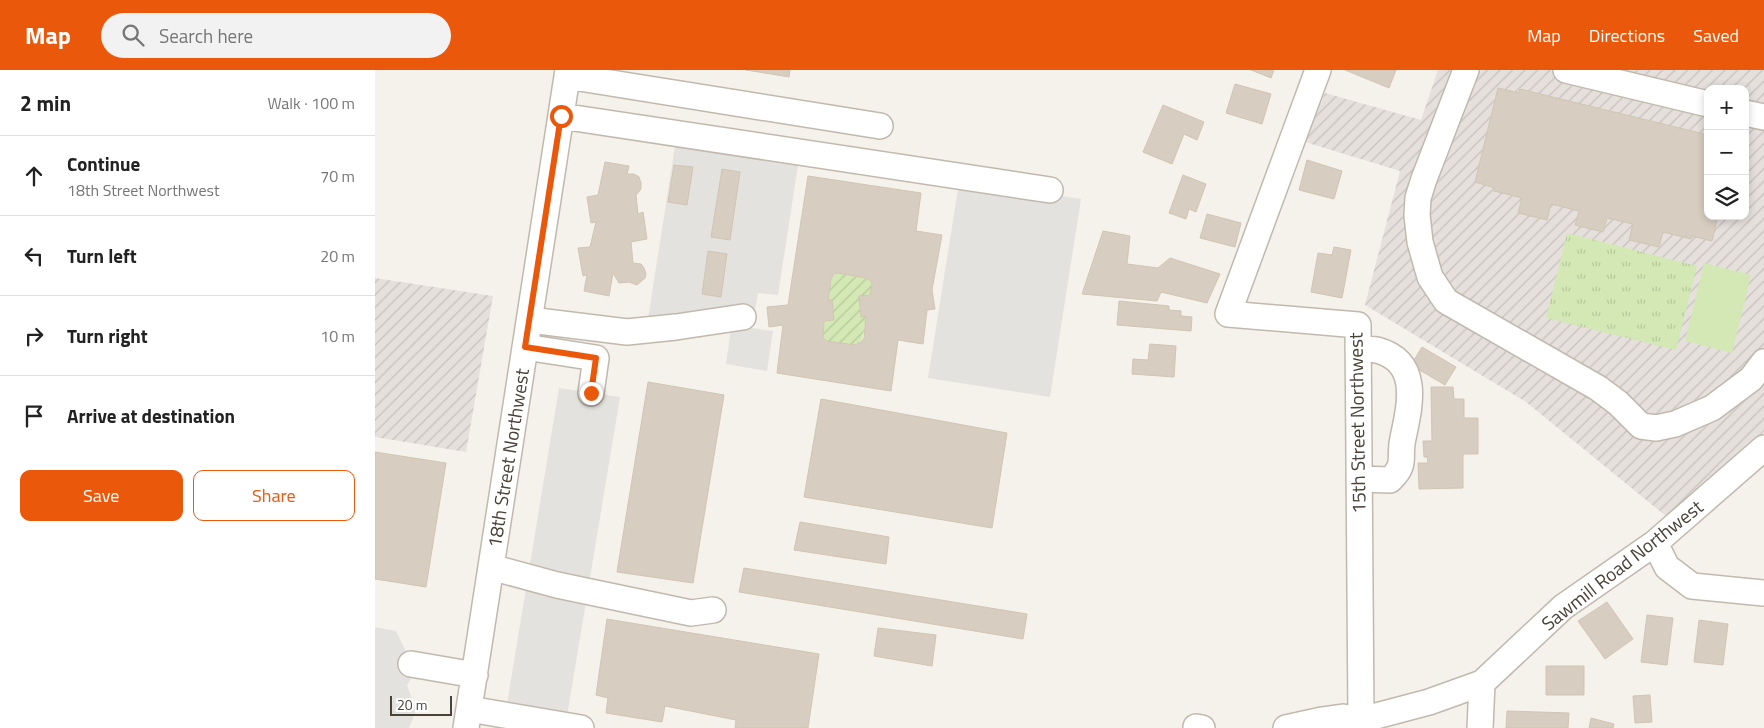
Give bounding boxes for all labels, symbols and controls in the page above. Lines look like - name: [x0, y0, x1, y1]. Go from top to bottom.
- search box: [101, 13, 451, 58]
- text: Map: [25, 17, 71, 53]
- icon: search: [119, 21, 147, 49]
- text: Search here: [159, 21, 253, 50]
- text: Map: [1527, 22, 1561, 49]
- text: Directions: [1589, 22, 1665, 49]
- text: Saved: [1693, 22, 1739, 49]
- map controls: [1704, 85, 1749, 220]
- button: +: [1704, 85, 1749, 130]
- text: 2 min: [20, 87, 71, 119]
- text: Walk · 100 m: [267, 91, 355, 115]
- route start: [550, 105, 573, 128]
- button: −: [1704, 130, 1749, 175]
- text: Continue: [67, 149, 140, 178]
- icon: ahead: [20, 162, 48, 190]
- text: 70 m: [320, 164, 355, 188]
- button: layers: [1704, 175, 1749, 220]
- text: 18th Street Northwest: [67, 178, 220, 202]
- text: Turn left: [67, 241, 137, 270]
- icon: left: [20, 242, 48, 270]
- text: 20 m: [320, 244, 355, 268]
- text: Turn right: [67, 321, 148, 350]
- icon: right: [20, 322, 48, 350]
- text: 10 m: [320, 324, 355, 348]
- street label: 15th Street Northwest: [1340, 332, 1373, 514]
- street label: 18th Street Northwest: [479, 366, 536, 550]
- route end: [580, 382, 603, 405]
- text: Arrive at destination: [67, 401, 235, 430]
- icon: arrive: [20, 402, 48, 430]
- button: Save: [20, 470, 183, 521]
- button: Share: [193, 470, 355, 521]
- street label: Sawmill Road Northwest: [1535, 492, 1709, 637]
- scale bar: [390, 693, 453, 716]
- text: 20 m: [397, 694, 427, 715]

